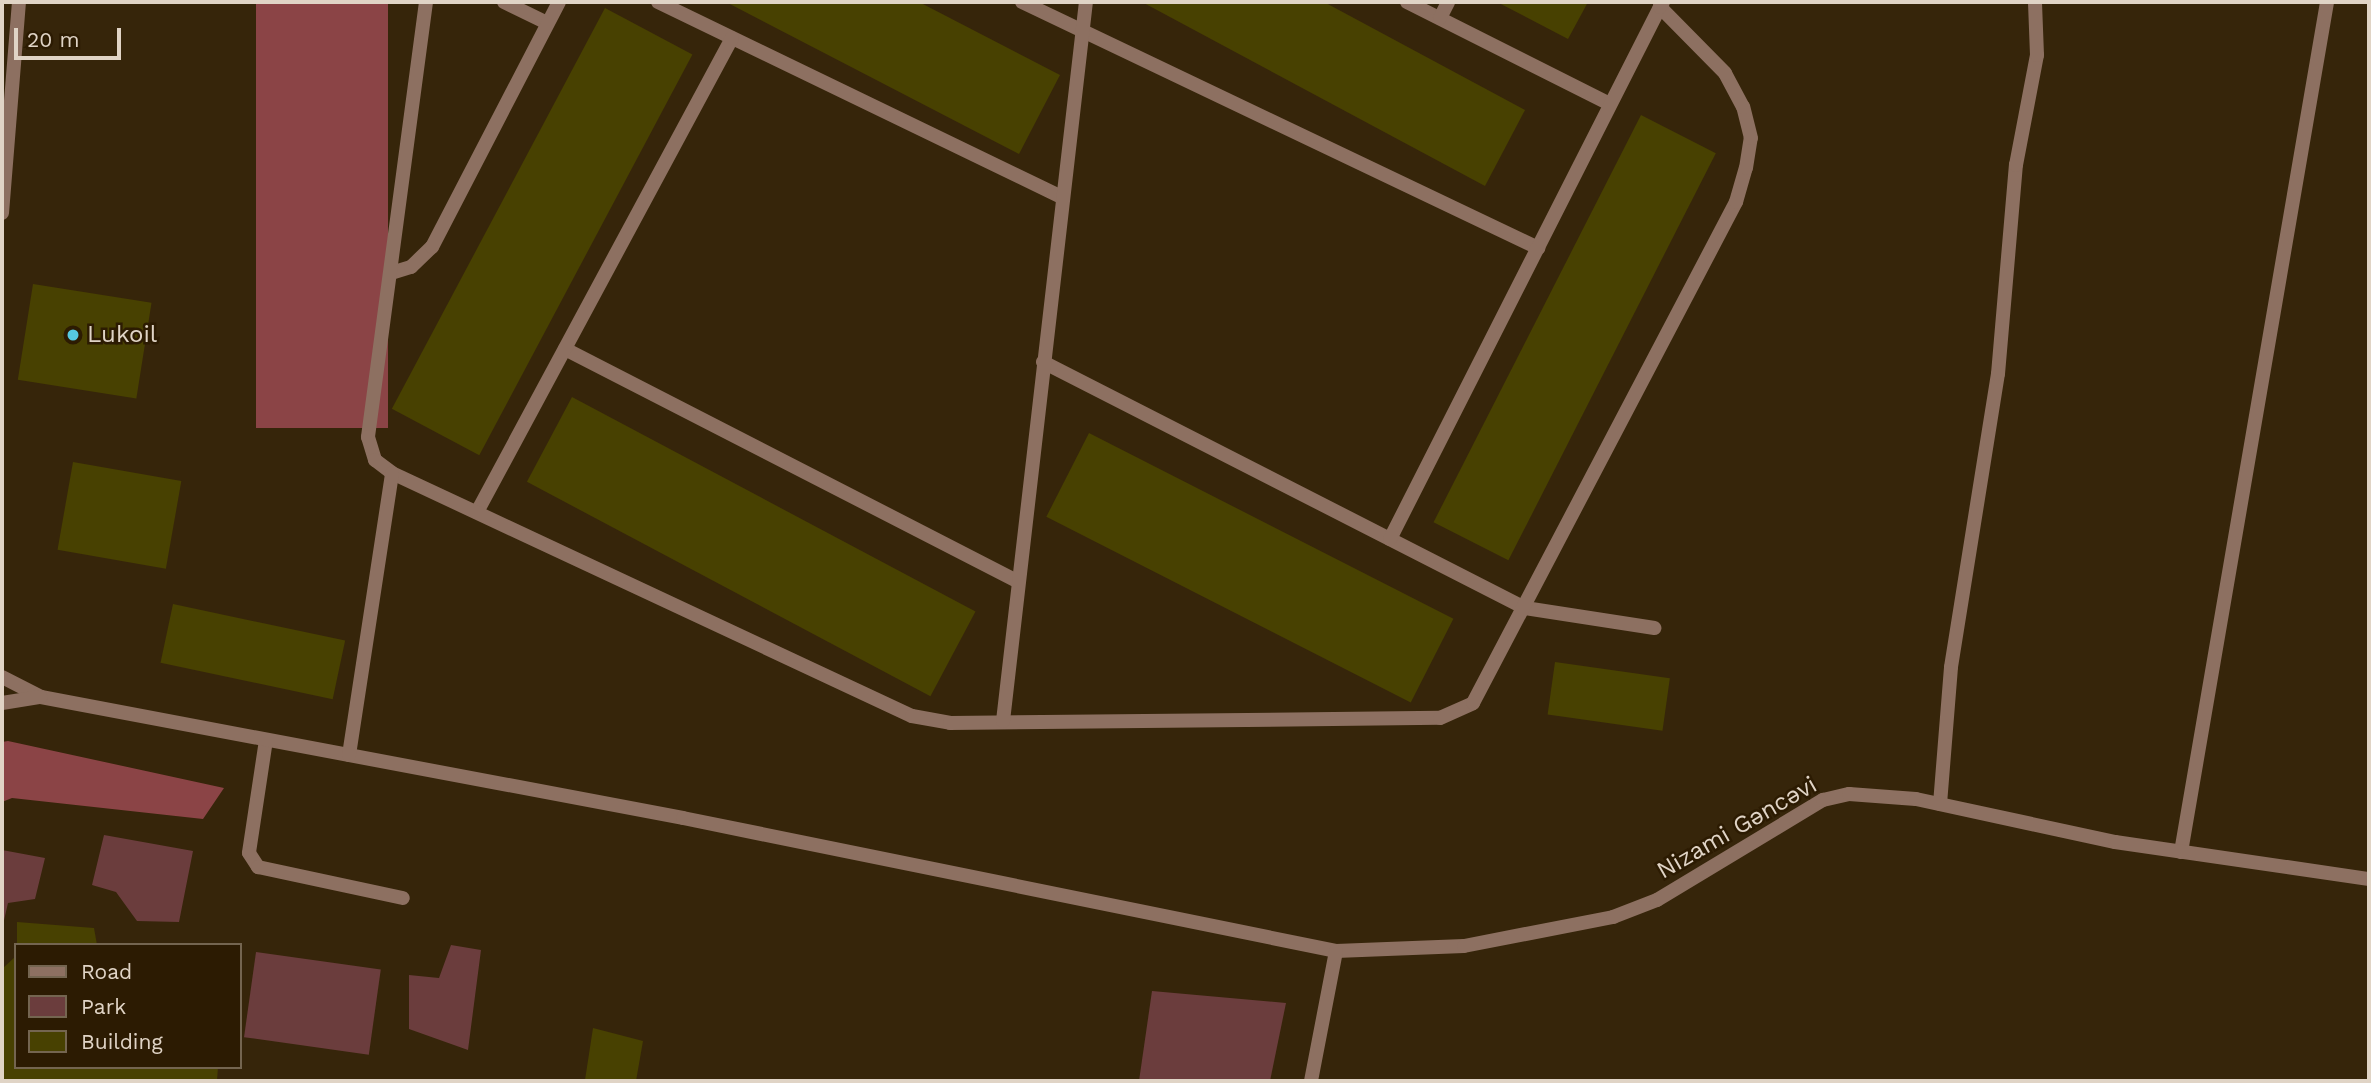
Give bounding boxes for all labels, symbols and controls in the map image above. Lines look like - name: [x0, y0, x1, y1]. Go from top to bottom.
- scale bar: [18, 14, 124, 58]
- text: 20 m: [27, 27, 79, 52]
- place label: Lukoil: [87, 321, 157, 349]
- marker: Lukoil: [65, 327, 81, 343]
- street label: Nizami Gəncəvi: [1652, 771, 1822, 885]
- legend: [14, 943, 242, 1069]
- text: Road: [81, 959, 132, 984]
- text: Park: [81, 994, 126, 1019]
- text: Building: [81, 1029, 163, 1054]

